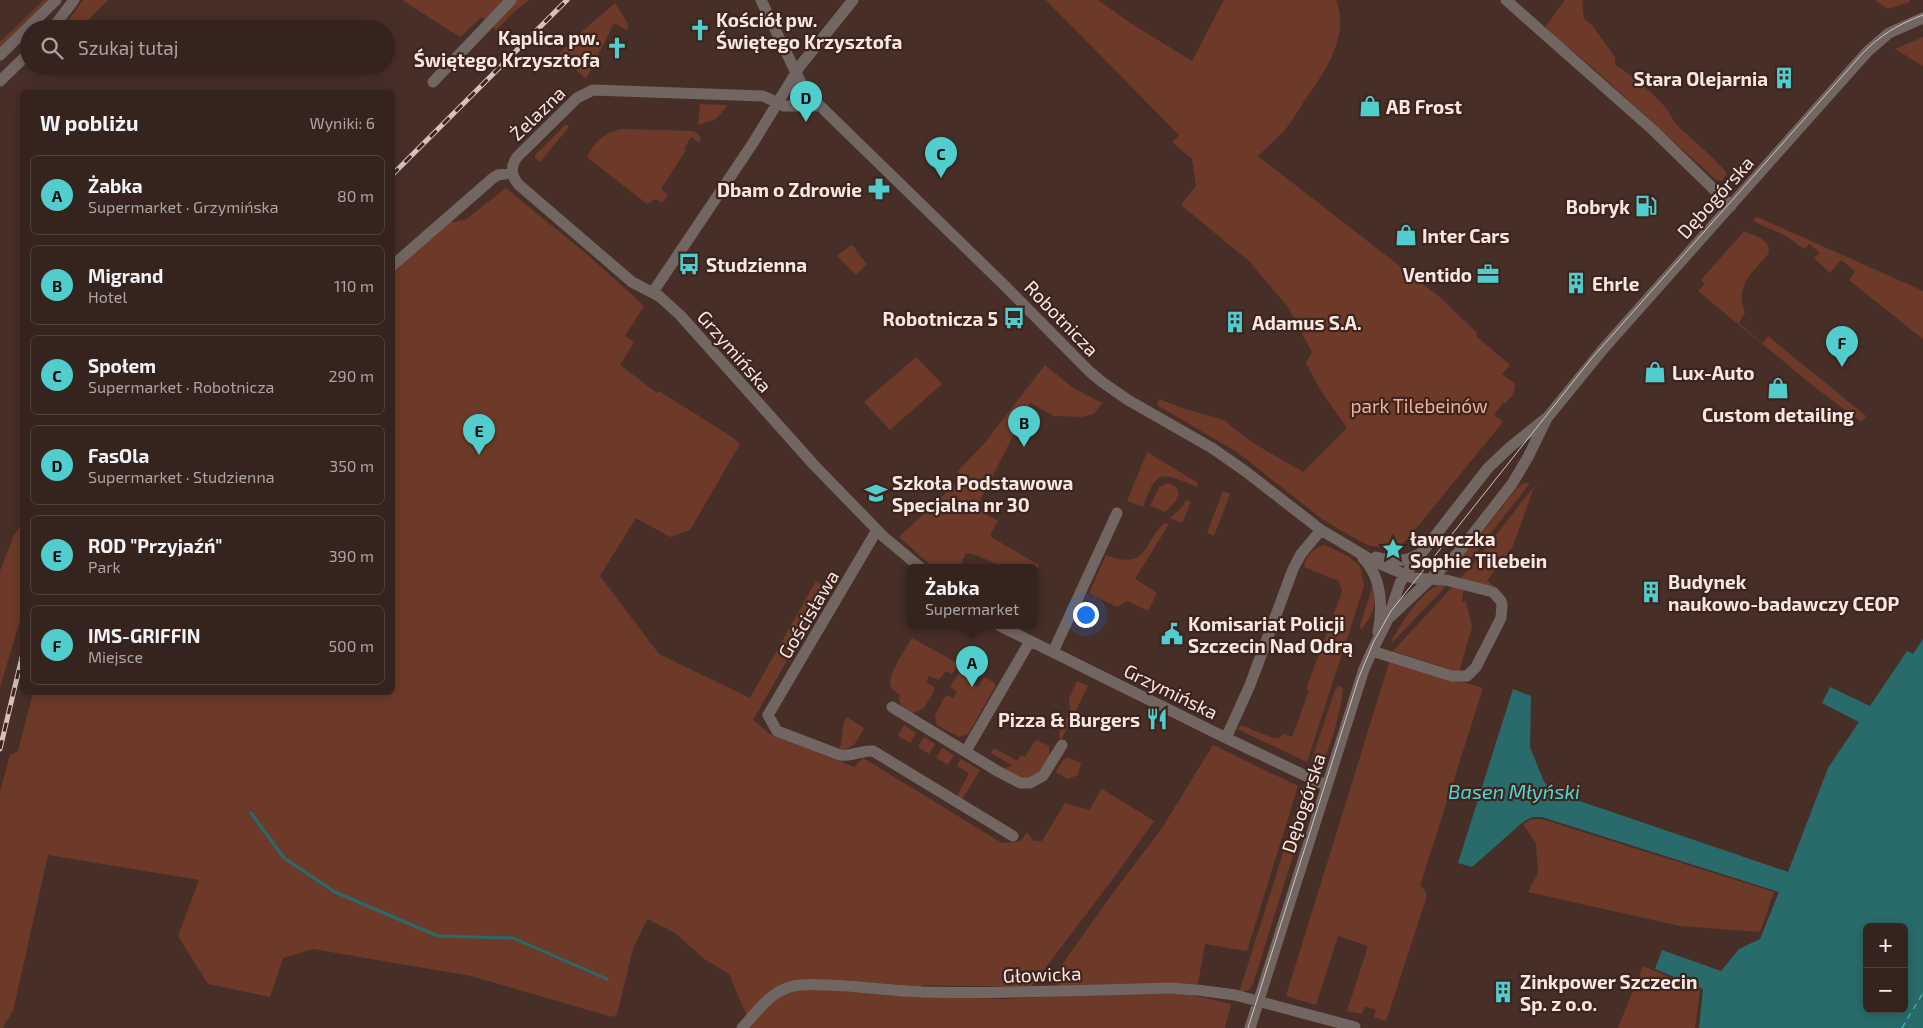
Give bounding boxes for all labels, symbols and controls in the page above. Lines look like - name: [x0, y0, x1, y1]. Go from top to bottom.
- place label: Kościół pw. Świętego Krzysztofa: [716, 8, 902, 54]
- church icon: Kościół pw. Świętego Krzysztofa: [687, 17, 713, 43]
- search box: [20, 20, 395, 75]
- place label: Kaplica pw. Świętego Krzysztofa: [414, 26, 600, 72]
- icon: search: [38, 34, 66, 62]
- church icon: Kaplica pw. Świętego Krzysztofa: [604, 35, 630, 61]
- text: Szukaj tutaj: [78, 36, 178, 59]
- building icon: Stara Olejarnia: [1771, 65, 1797, 91]
- place label: Stara Olejarnia: [1634, 67, 1768, 90]
- street label: Żelazna: [504, 81, 570, 145]
- pin: D: [790, 81, 822, 122]
- shop icon: AB Frost: [1357, 93, 1383, 119]
- place label: AB Frost: [1386, 95, 1462, 118]
- text: W pobliżu: [40, 110, 139, 135]
- text: Wyniki: 6: [309, 113, 375, 132]
- pin: C: [925, 137, 957, 178]
- street label: Dębogórska: [1672, 151, 1758, 243]
- text: Żabka: [88, 174, 143, 197]
- pharmacy icon: Dbam o Zdrowie: [866, 176, 892, 202]
- place label: Dbam o Zdrowie: [717, 178, 862, 201]
- text: A: [52, 186, 62, 205]
- text: 80 m: [337, 186, 374, 205]
- fuel station icon: Bobryk: [1633, 193, 1659, 219]
- place label: Bobryk: [1566, 195, 1630, 219]
- text: Supermarket · Grzymińska: [88, 197, 279, 216]
- shop icon: Inter Cars: [1393, 222, 1419, 248]
- place label: Inter Cars: [1422, 224, 1510, 247]
- bus stop icon: Studzienna: [676, 251, 702, 277]
- place label: Studzienna: [706, 253, 807, 276]
- office icon: Ventido: [1475, 261, 1501, 287]
- place label: Ventido: [1403, 263, 1472, 286]
- text: Migrand: [88, 264, 163, 287]
- building icon: Ehrle: [1563, 270, 1589, 296]
- place label: Ehrle: [1592, 272, 1640, 295]
- street label: Robotnicza: [1020, 275, 1104, 361]
- text: B: [52, 276, 62, 295]
- text: 110 m: [334, 276, 374, 295]
- text: Hotel: [88, 287, 127, 306]
- street label: Grzymińska: [693, 305, 777, 397]
- bus stop icon: Robotnicza 5: [1001, 305, 1027, 331]
- place label: Robotnicza 5: [883, 307, 998, 330]
- building icon: Adamus S.A.: [1222, 309, 1248, 335]
- place label: Adamus S.A.: [1252, 311, 1362, 334]
- pin: F: [1826, 326, 1858, 367]
- text: Społem: [88, 354, 156, 377]
- shop icon: Lux-Auto: [1642, 359, 1668, 385]
- place label: Lux-Auto: [1672, 361, 1754, 384]
- text: C: [52, 366, 62, 385]
- text: 290 m: [329, 366, 374, 385]
- shop icon: Custom detailing: [1765, 375, 1791, 401]
- text: Supermarket · Robotnicza: [88, 377, 274, 396]
- park label: park Tilebeinów: [1350, 394, 1488, 417]
- place label: Custom detailing: [1702, 403, 1854, 426]
- pin: B: [1008, 406, 1040, 447]
- pin: E: [463, 414, 495, 455]
- text: FasOla: [88, 444, 149, 467]
- text: D: [52, 456, 62, 475]
- text: 350 m: [329, 456, 374, 475]
- text: Supermarket · Studzienna: [88, 467, 274, 486]
- place label: Szkoła Podstawowa Specjalna nr 30: [892, 471, 1073, 516]
- school or university icon: Szkoła Podstawowa Specjalna nr 30: [863, 480, 889, 506]
- place label: ławeczka Sophie Tilebein: [1410, 527, 1547, 572]
- text: ROD "Przyjaźń": [88, 534, 222, 557]
- place icon: ławeczka Sophie Tilebein: [1380, 536, 1406, 562]
- text: E: [52, 546, 62, 565]
- text: 390 m: [329, 546, 374, 565]
- text: Park: [88, 557, 121, 576]
- popup: [906, 564, 1038, 629]
- street label: Gościsława: [773, 566, 843, 662]
- place label: Budynek naukowo-badawczy CEOP: [1668, 570, 1900, 616]
- text: Żabka: [925, 576, 980, 599]
- building icon: Budynek naukowo-badawczy CEOP: [1638, 579, 1664, 605]
- text: Supermarket: [925, 599, 1019, 618]
- your location: [1073, 602, 1099, 628]
- place label: Komisariat Policji Szczecin Nad Odrą: [1188, 612, 1353, 657]
- public building icon: Komisariat Policji Szczecin Nad Odrą: [1159, 621, 1185, 647]
- text: IMS-GRIFFIN: [88, 624, 201, 647]
- text: F: [53, 636, 61, 655]
- text: 500 m: [329, 636, 374, 655]
- pin: A: [956, 646, 988, 687]
- text: Miejsce: [88, 647, 143, 666]
- street label: Grzymińska: [1120, 658, 1222, 724]
- restaurant icon: Pizza & Burgers: [1144, 706, 1170, 732]
- place label: Pizza & Burgers: [998, 708, 1140, 731]
- street label: Dębogórska: [1276, 750, 1330, 856]
- water label: Basen Młyński: [1448, 779, 1580, 804]
- map controls: [1863, 923, 1908, 1013]
- button: +: [1863, 923, 1908, 968]
- street label: Głowicka: [1002, 961, 1082, 987]
- button: −: [1863, 968, 1908, 1013]
- place label: Zinkpower Szczecin Sp. z o.o.: [1520, 970, 1697, 1015]
- building icon: Zinkpower Szczecin Sp. z o.o.: [1490, 979, 1516, 1005]

